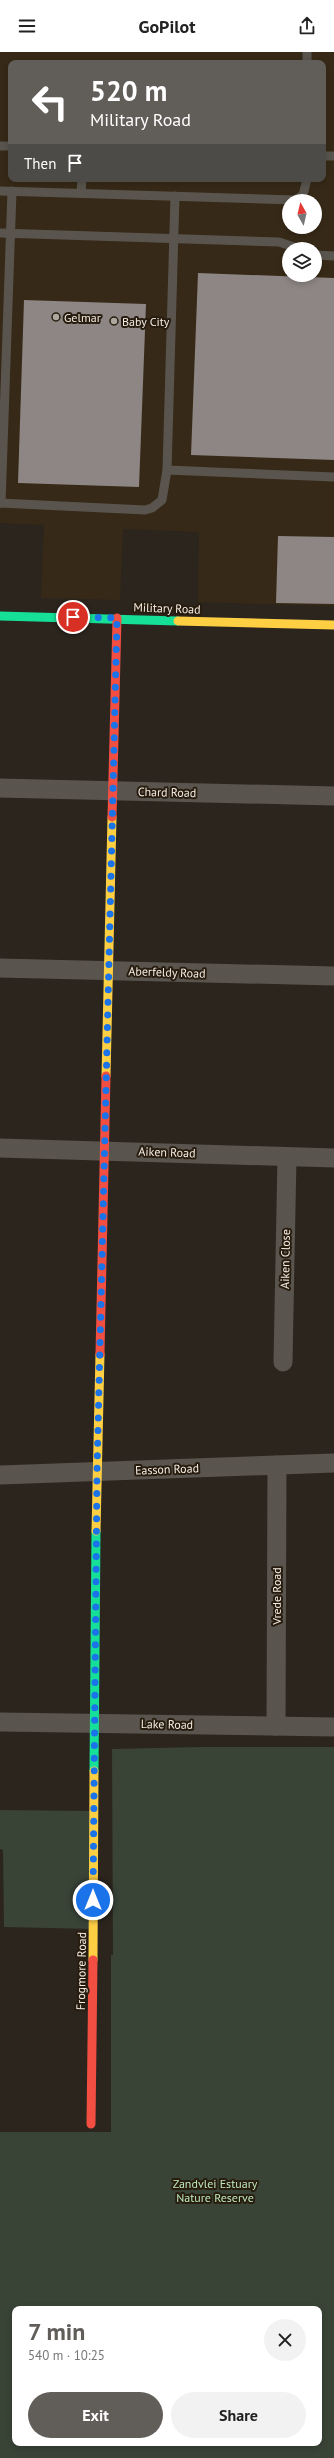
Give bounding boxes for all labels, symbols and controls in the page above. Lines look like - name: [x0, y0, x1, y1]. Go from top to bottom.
- icon: menu: [16, 15, 38, 37]
- text: GoPilot: [138, 15, 196, 38]
- icon: share: [296, 15, 318, 37]
- text: 520 m: [90, 72, 167, 109]
- icon: left: [24, 76, 76, 128]
- text: Military Road: [90, 108, 191, 131]
- icon: arrive: [64, 152, 86, 174]
- text: Then: [24, 154, 56, 173]
- north arrow: [282, 194, 322, 234]
- map controls: [282, 194, 322, 282]
- button: layers: [282, 242, 322, 282]
- place label: Gelmar: [64, 310, 101, 325]
- marker: Gelmar: [51, 312, 61, 322]
- place label: Baby City: [122, 314, 170, 329]
- marker: Baby City: [109, 316, 119, 326]
- street label: Military Road: [133, 599, 201, 617]
- pin: [56, 600, 90, 634]
- icon: arrive: [62, 606, 84, 628]
- street label: Chard Road: [138, 784, 196, 800]
- street label: Aberfeldy Road: [128, 963, 206, 981]
- street label: Aiken Road: [138, 1144, 196, 1160]
- street label: Aiken Close: [277, 1229, 293, 1289]
- street label: Easson Road: [135, 1460, 199, 1478]
- street label: Vrede Road: [269, 1567, 284, 1626]
- street label: Lake Road: [141, 1716, 193, 1732]
- position arrow: [72, 1879, 114, 1921]
- street label: Frogmore Road: [73, 1932, 89, 2010]
- park label: Zandvlei Estuary Nature Reserve: [173, 2176, 258, 2205]
- text: 7 min: [28, 2316, 85, 2347]
- button: close: [264, 2319, 306, 2361]
- text: 540 m · 10:25: [28, 2347, 105, 2364]
- button: Exit: [28, 2392, 163, 2438]
- button: Share: [171, 2392, 306, 2438]

